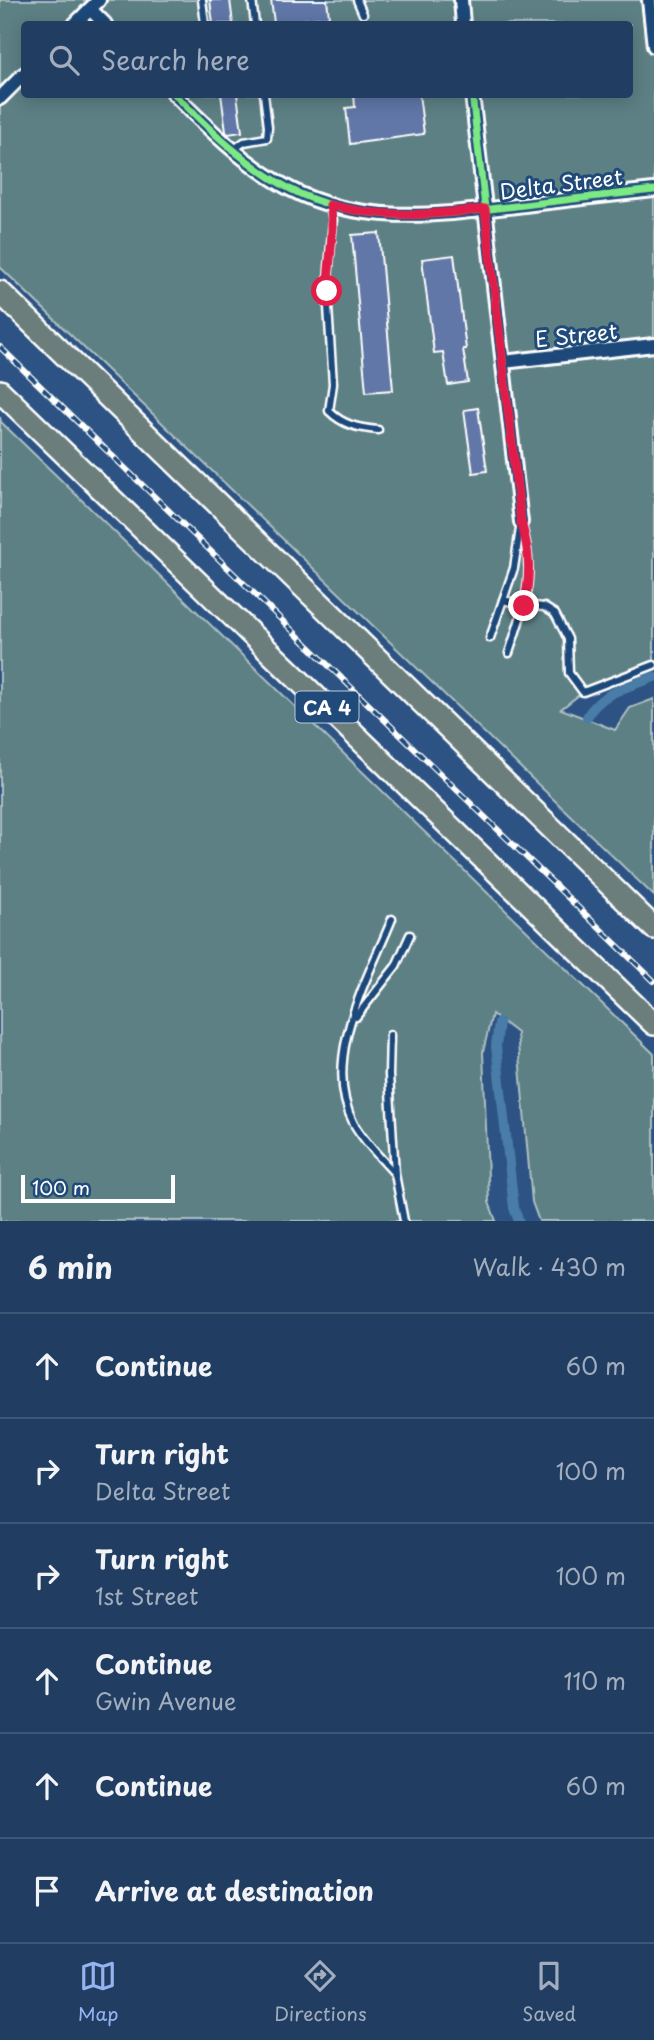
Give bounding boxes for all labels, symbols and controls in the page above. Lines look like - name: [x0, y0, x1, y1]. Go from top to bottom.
- search box: [21, 21, 633, 98]
- text: Search here: [101, 40, 250, 79]
- icon: search: [45, 41, 83, 79]
- street label: Delta Street: [498, 160, 624, 206]
- route start: [311, 275, 342, 306]
- street label: E Street: [533, 314, 619, 354]
- route end: [508, 590, 539, 621]
- road number: CA 4: [296, 692, 358, 722]
- scale bar: [21, 1172, 175, 1204]
- text: 100 m: [32, 1173, 90, 1201]
- text: 6 min: [28, 1244, 113, 1289]
- text: Walk · 430 m: [473, 1249, 626, 1284]
- text: Continue: [95, 1346, 212, 1385]
- icon: ahead: [28, 1347, 66, 1385]
- text: 60 m: [566, 1348, 626, 1383]
- text: Turn right: [95, 1434, 229, 1473]
- icon: right: [28, 1452, 66, 1490]
- text: 100 m: [556, 1453, 626, 1488]
- text: Delta Street: [95, 1473, 230, 1508]
- text: Turn right: [95, 1539, 229, 1578]
- icon: right: [28, 1557, 66, 1595]
- text: 100 m: [556, 1558, 626, 1593]
- text: 1st Street: [95, 1578, 198, 1613]
- text: Continue: [95, 1644, 212, 1683]
- icon: ahead: [28, 1662, 66, 1700]
- text: 110 m: [564, 1663, 626, 1698]
- text: Gwin Avenue: [95, 1683, 237, 1718]
- text: Continue: [95, 1766, 212, 1805]
- icon: ahead: [28, 1767, 66, 1805]
- text: 60 m: [566, 1768, 626, 1803]
- text: Arrive at destination: [95, 1871, 374, 1910]
- icon: arrive: [28, 1872, 66, 1910]
- tab: Map: [78, 1957, 118, 2027]
- tab: Directions: [274, 1957, 367, 2027]
- tab: Saved: [522, 1957, 576, 2027]

